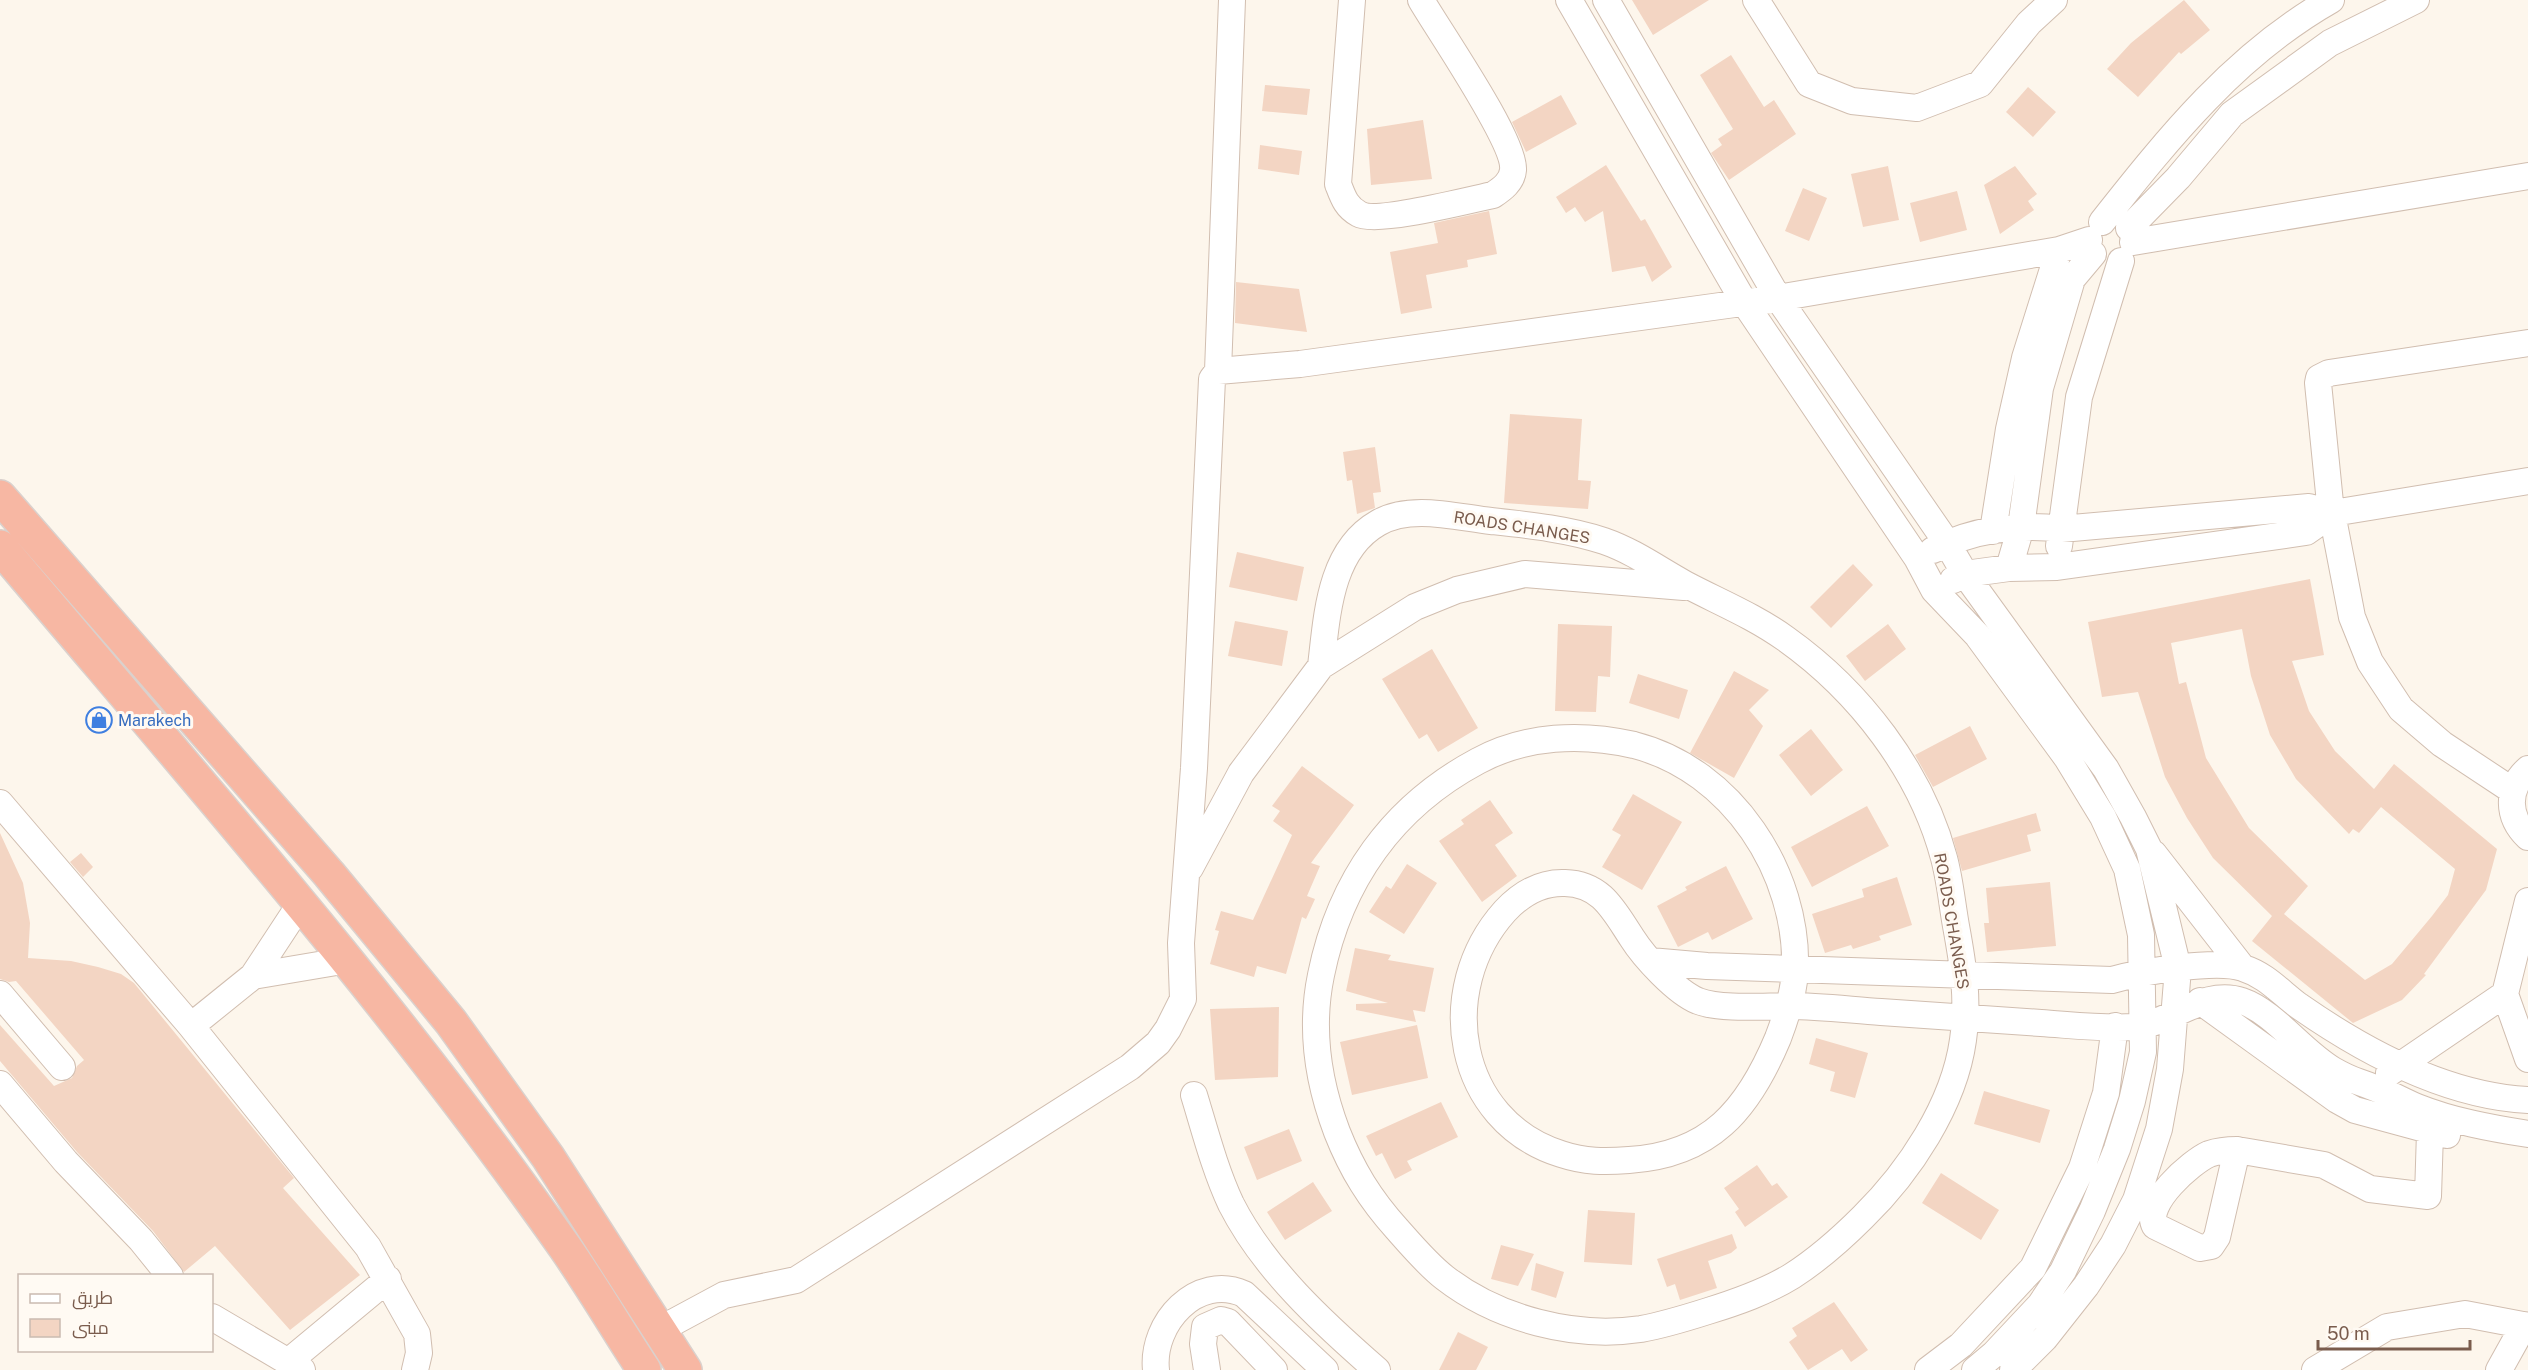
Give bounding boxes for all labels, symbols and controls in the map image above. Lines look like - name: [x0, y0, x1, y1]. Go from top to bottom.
- street label: ROADS CHANGES: [1452, 507, 1592, 548]
- shop icon: Marakech: [84, 705, 114, 735]
- place label: Marakech: [118, 711, 191, 730]
- street label: ROADS CHANGES: [1930, 852, 1973, 991]
- legend: [18, 1274, 213, 1352]
- text: طريق: [72, 1287, 113, 1310]
- scale bar: [2318, 1313, 2470, 1351]
- text: مبنى: [72, 1317, 109, 1339]
- text: 50 m: [2327, 1323, 2370, 1344]

